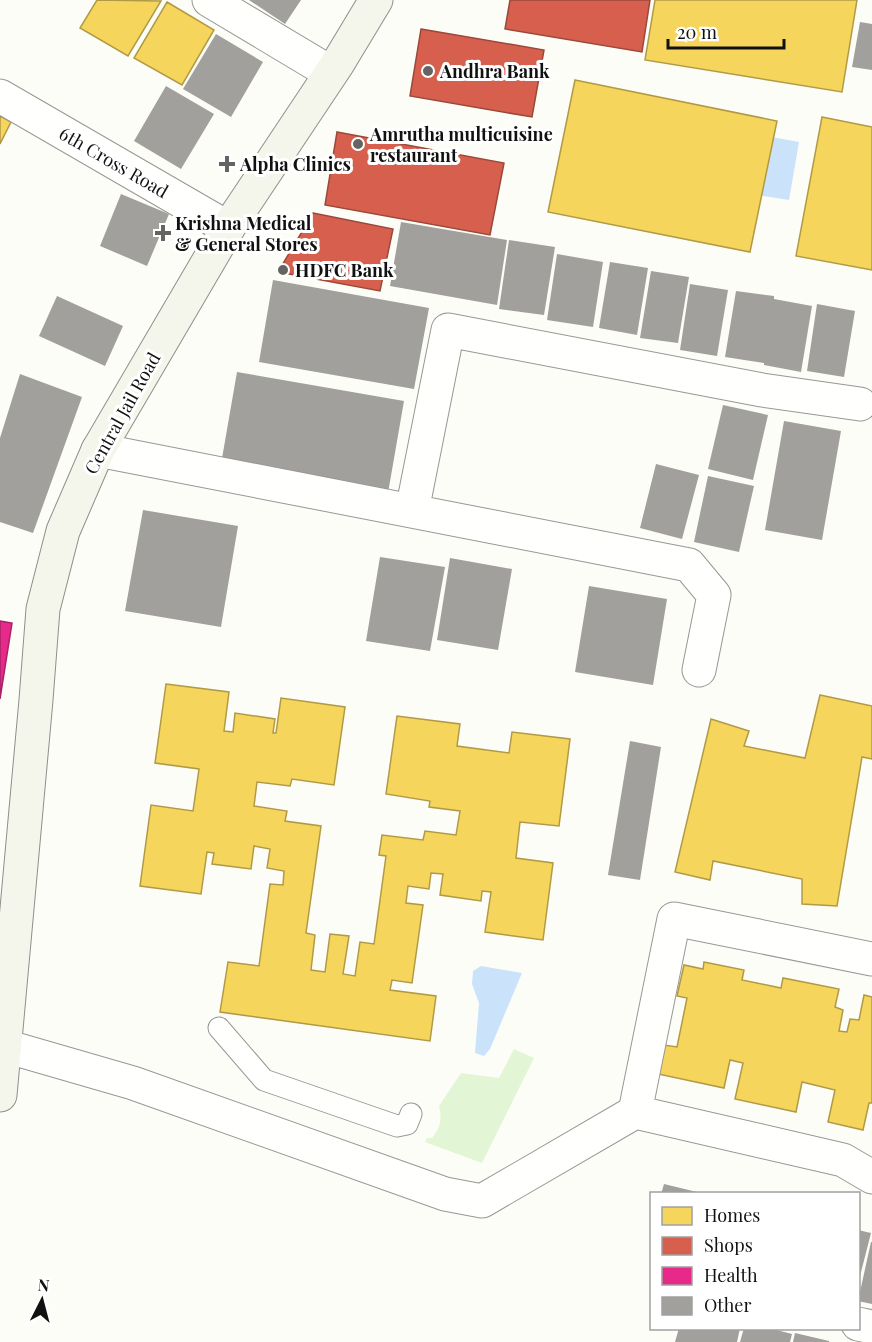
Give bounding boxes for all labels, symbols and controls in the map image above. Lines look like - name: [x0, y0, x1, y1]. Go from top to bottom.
- scale bar: [668, 12, 784, 50]
- text: 20 m: [677, 20, 717, 44]
- place label: Andhra Bank: [439, 59, 550, 83]
- marker: Andhra Bank: [421, 64, 435, 78]
- street label: 6th Cross Road: [55, 121, 173, 203]
- place label: Amrutha multicuisine restaurant: [369, 122, 553, 167]
- marker: Amrutha multicuisine restaurant: [351, 137, 365, 151]
- place label: Alpha Clinics: [239, 152, 351, 176]
- marker: Alpha Clinics: [218, 155, 236, 173]
- place label: Krishna Medical & General Stores: [175, 211, 318, 256]
- marker: Krishna Medical & General Stores: [156, 226, 170, 240]
- place label: HDFC Bank: [295, 258, 394, 282]
- marker: HDFC Bank: [276, 263, 290, 277]
- street label: Central Jail Road: [79, 347, 166, 478]
- legend: [650, 1192, 860, 1330]
- text: Homes: [704, 1203, 760, 1227]
- text: Shops: [704, 1233, 753, 1257]
- text: Health: [704, 1263, 758, 1287]
- north arrow: [12, 1270, 72, 1330]
- text: N: [37, 1274, 51, 1296]
- text: Other: [704, 1293, 751, 1317]

